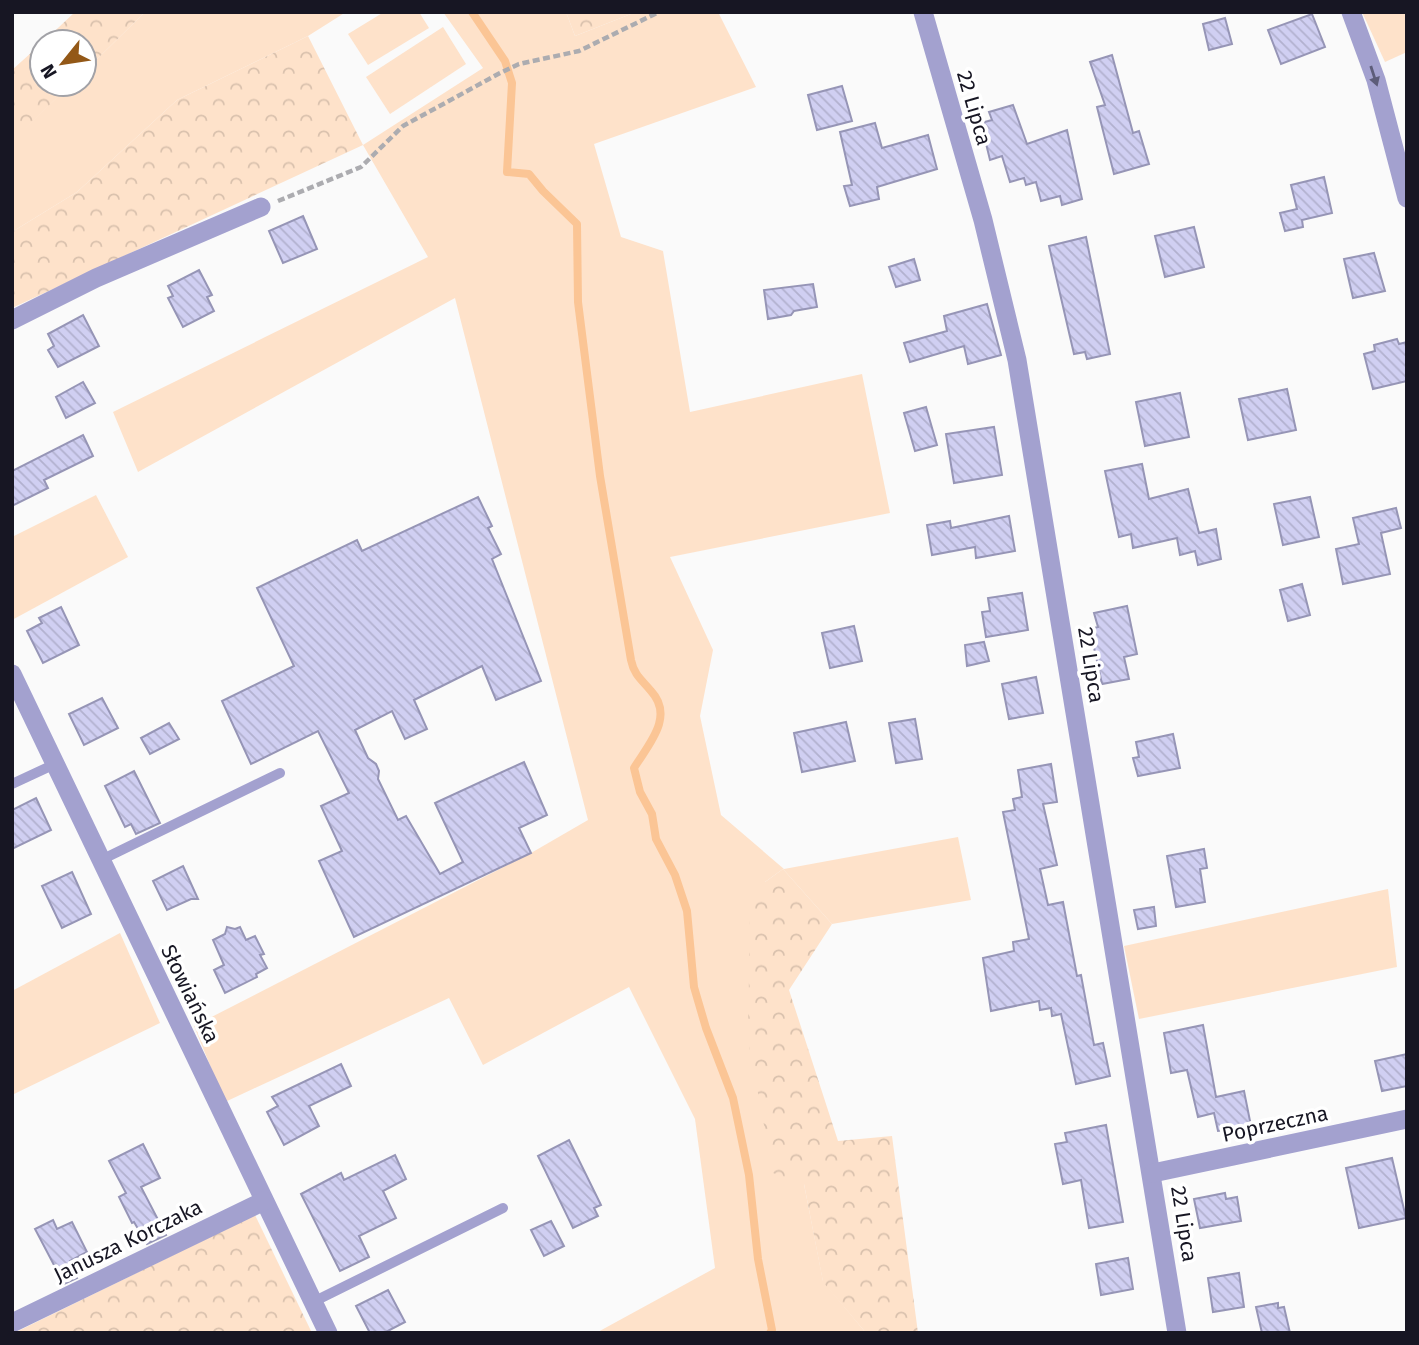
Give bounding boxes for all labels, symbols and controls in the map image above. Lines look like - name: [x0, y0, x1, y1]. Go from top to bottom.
- north arrow: [28, 28, 98, 98]
- text: N: [36, 60, 62, 82]
- one-way arrow: [1370, 66, 1380, 87]
- street label: 22 Lipca: [951, 68, 997, 148]
- street label: 22 Lipca: [1072, 625, 1110, 705]
- street label: Słowiańska: [155, 940, 225, 1048]
- street label: Poprzeczna: [1220, 1100, 1330, 1148]
- street label: 22 Lipca: [1165, 1184, 1203, 1264]
- street label: Janusza Korczaka: [49, 1194, 207, 1288]

